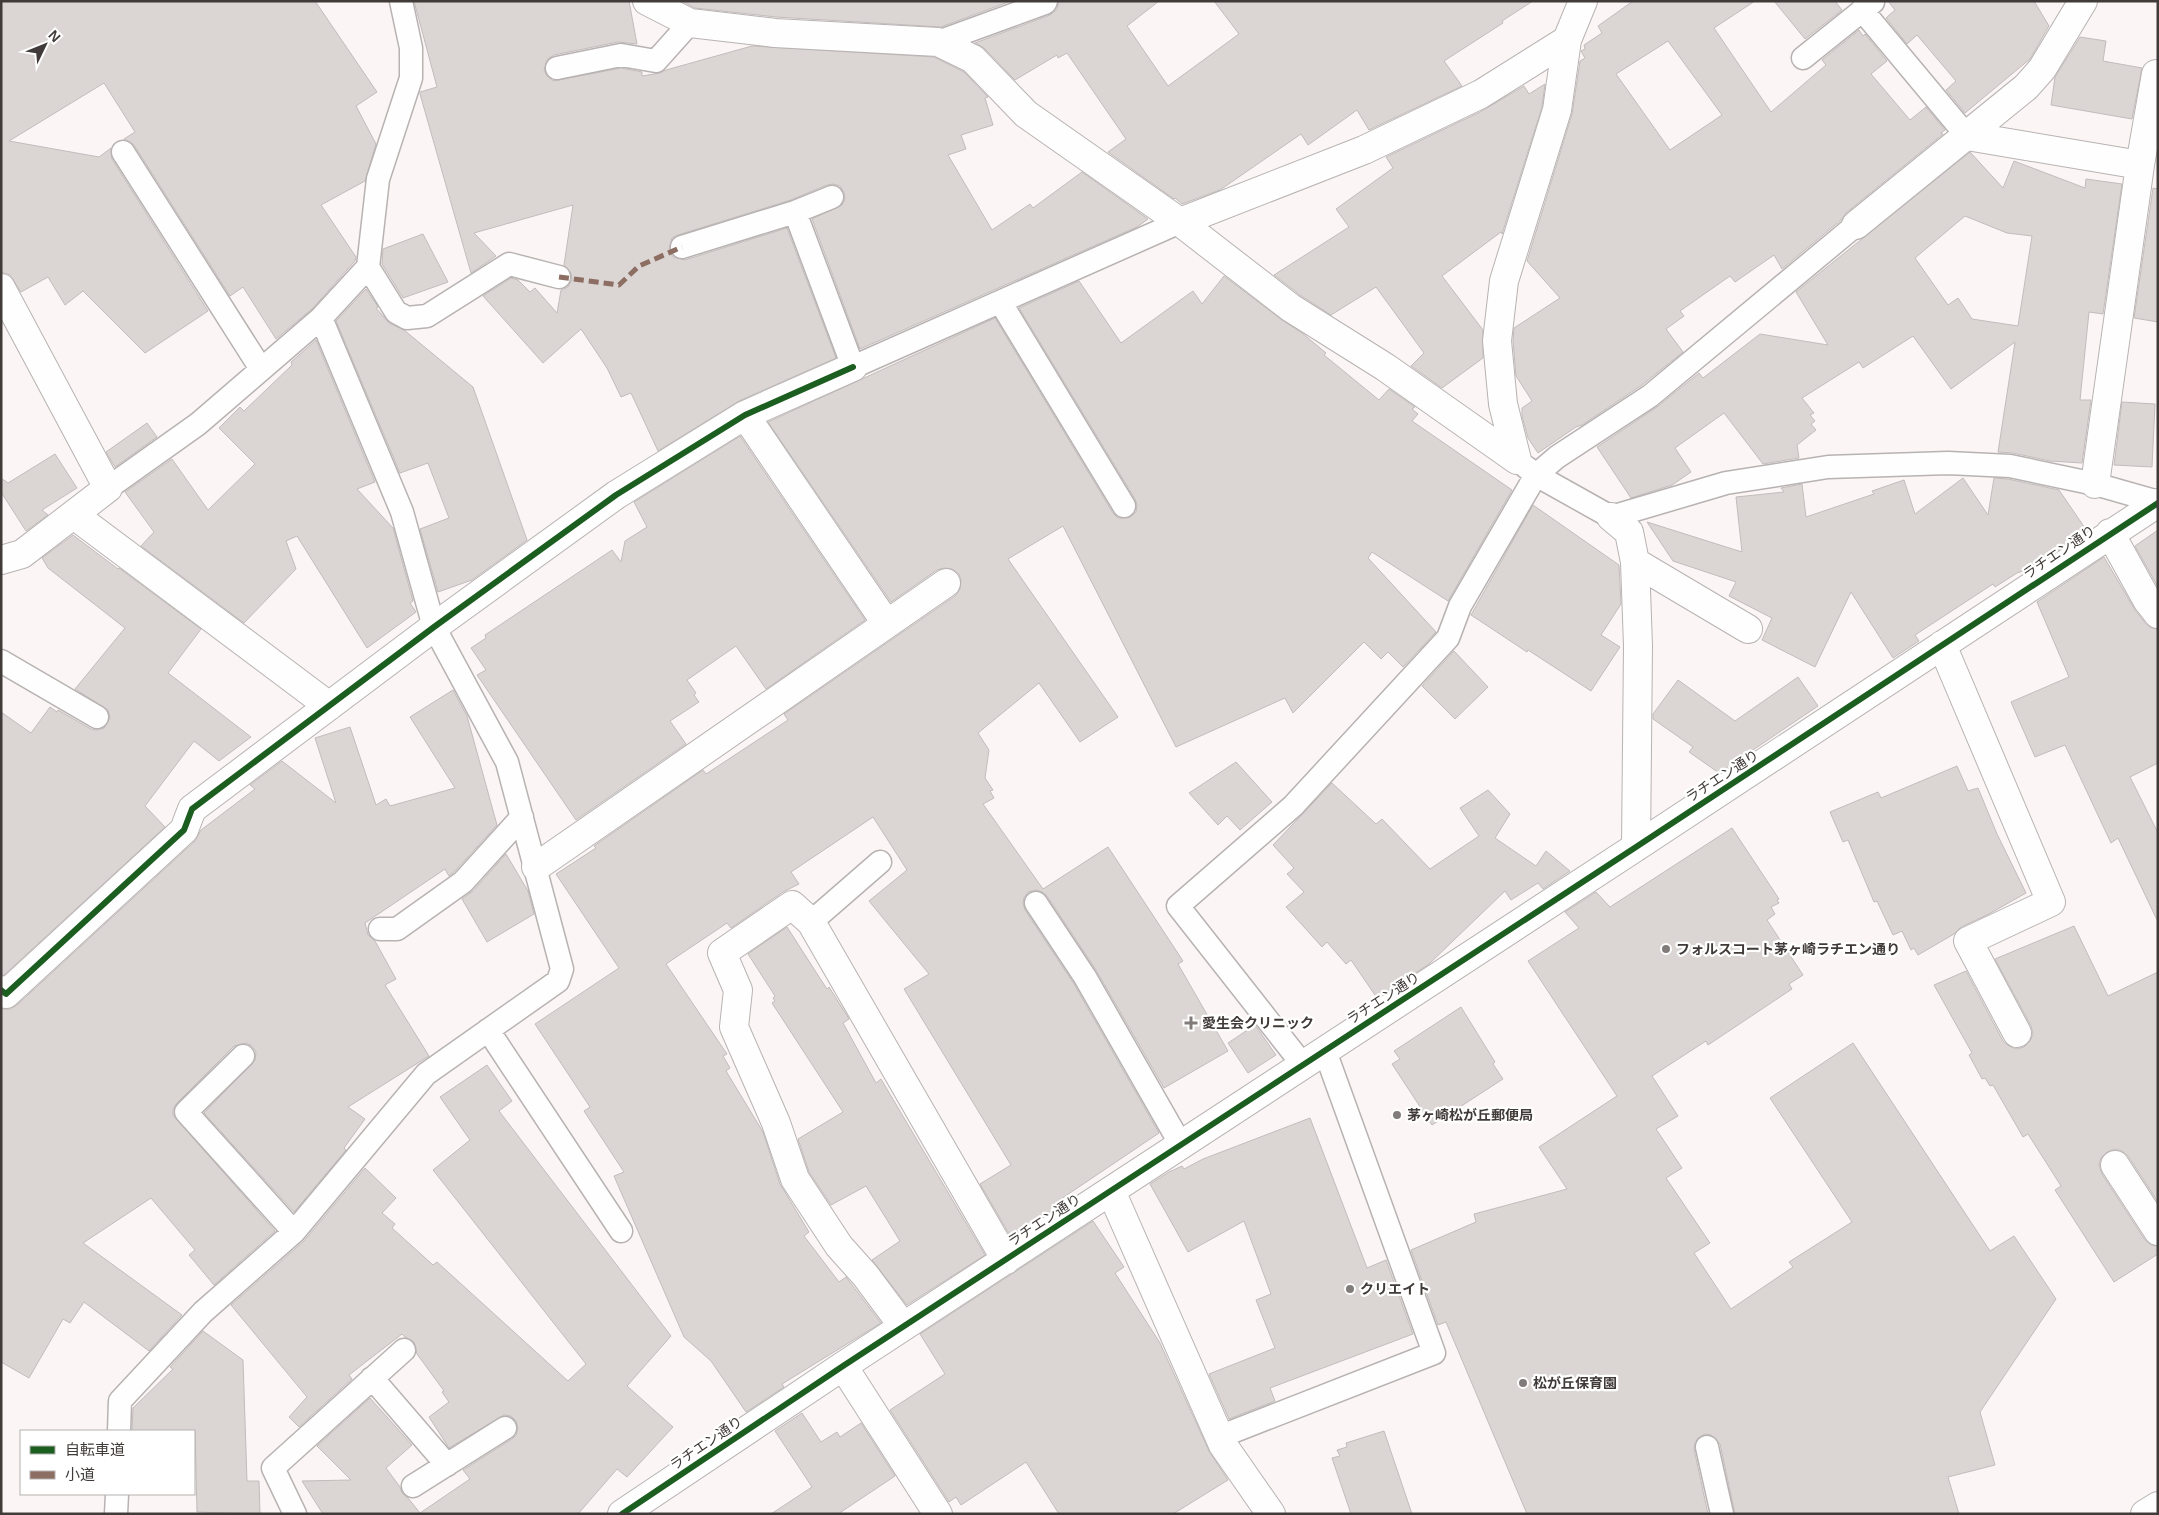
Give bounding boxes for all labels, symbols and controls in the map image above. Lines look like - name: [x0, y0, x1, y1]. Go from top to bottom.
- north arrow: [20, 20, 70, 70]
- text: N: [45, 27, 64, 45]
- street label: ラチエン通り: [2020, 522, 2098, 582]
- street label: ラチエン通り: [1682, 746, 1762, 806]
- place label: フォルスコート茅ヶ崎ラチエン通り: [1676, 941, 1900, 957]
- marker: フォルスコート茅ヶ崎ラチエン通り: [1660, 943, 1672, 955]
- street label: ラチエン通り: [1343, 968, 1423, 1028]
- place label: 愛生会クリニック: [1202, 1015, 1314, 1031]
- marker: 愛生会クリニック: [1184, 1016, 1198, 1030]
- place label: 茅ヶ崎松が丘郵便局: [1407, 1107, 1533, 1123]
- marker: 茅ヶ崎松が丘郵便局: [1391, 1109, 1403, 1121]
- street label: ラチエン通り: [1004, 1190, 1084, 1250]
- place label: クリエイト: [1360, 1281, 1430, 1297]
- marker: クリエイト: [1344, 1283, 1356, 1295]
- place label: 松が丘保育園: [1533, 1375, 1617, 1391]
- marker: 松が丘保育園: [1517, 1377, 1529, 1389]
- street label: ラチエン通り: [667, 1413, 745, 1473]
- legend: [20, 1430, 195, 1495]
- text: 自転車道: [65, 1441, 125, 1458]
- text: 小道: [65, 1466, 95, 1483]

